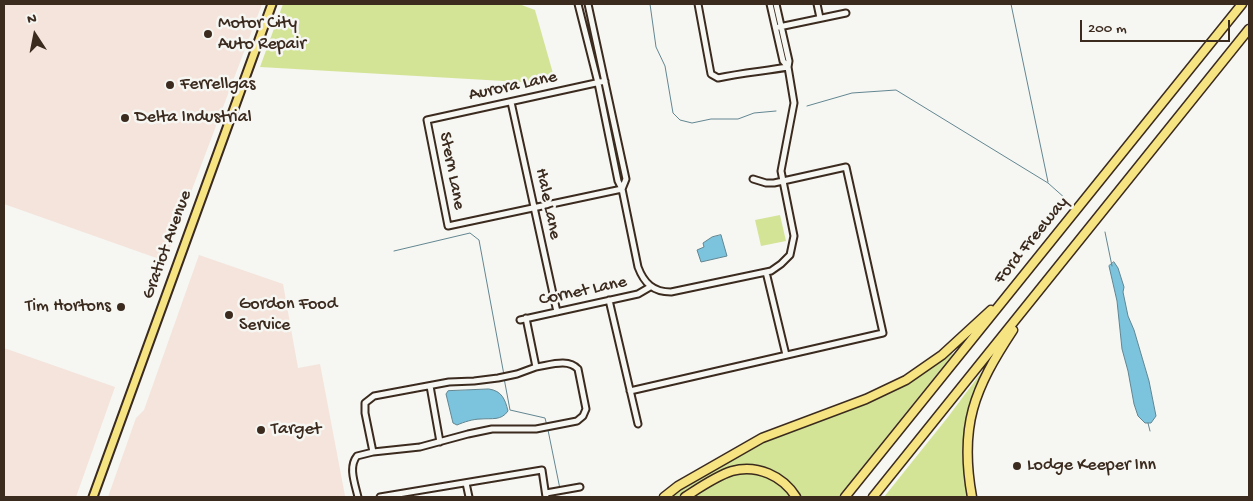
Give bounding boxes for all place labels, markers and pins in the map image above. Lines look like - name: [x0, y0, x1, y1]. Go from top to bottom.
- place label: Motor City Auto Repair: [218, 13, 306, 56]
- marker: Motor City Auto Repair: [202, 28, 214, 40]
- place label: Ferrellgas: [180, 74, 255, 96]
- marker: Ferrellgas: [164, 79, 176, 91]
- place label: Delta Industrial: [135, 107, 252, 129]
- marker: Delta Industrial: [119, 112, 131, 124]
- place label: Gordon Food Service: [239, 294, 337, 336]
- place label: Tim Hortons: [25, 296, 111, 318]
- marker: Tim Hortons: [115, 301, 127, 313]
- marker: Gordon Food Service: [223, 309, 235, 321]
- place label: Target: [271, 419, 321, 441]
- marker: Target: [255, 424, 267, 436]
- place label: Lodge Keeper Inn: [1027, 455, 1156, 477]
- marker: Lodge Keeper Inn: [1011, 460, 1023, 472]

